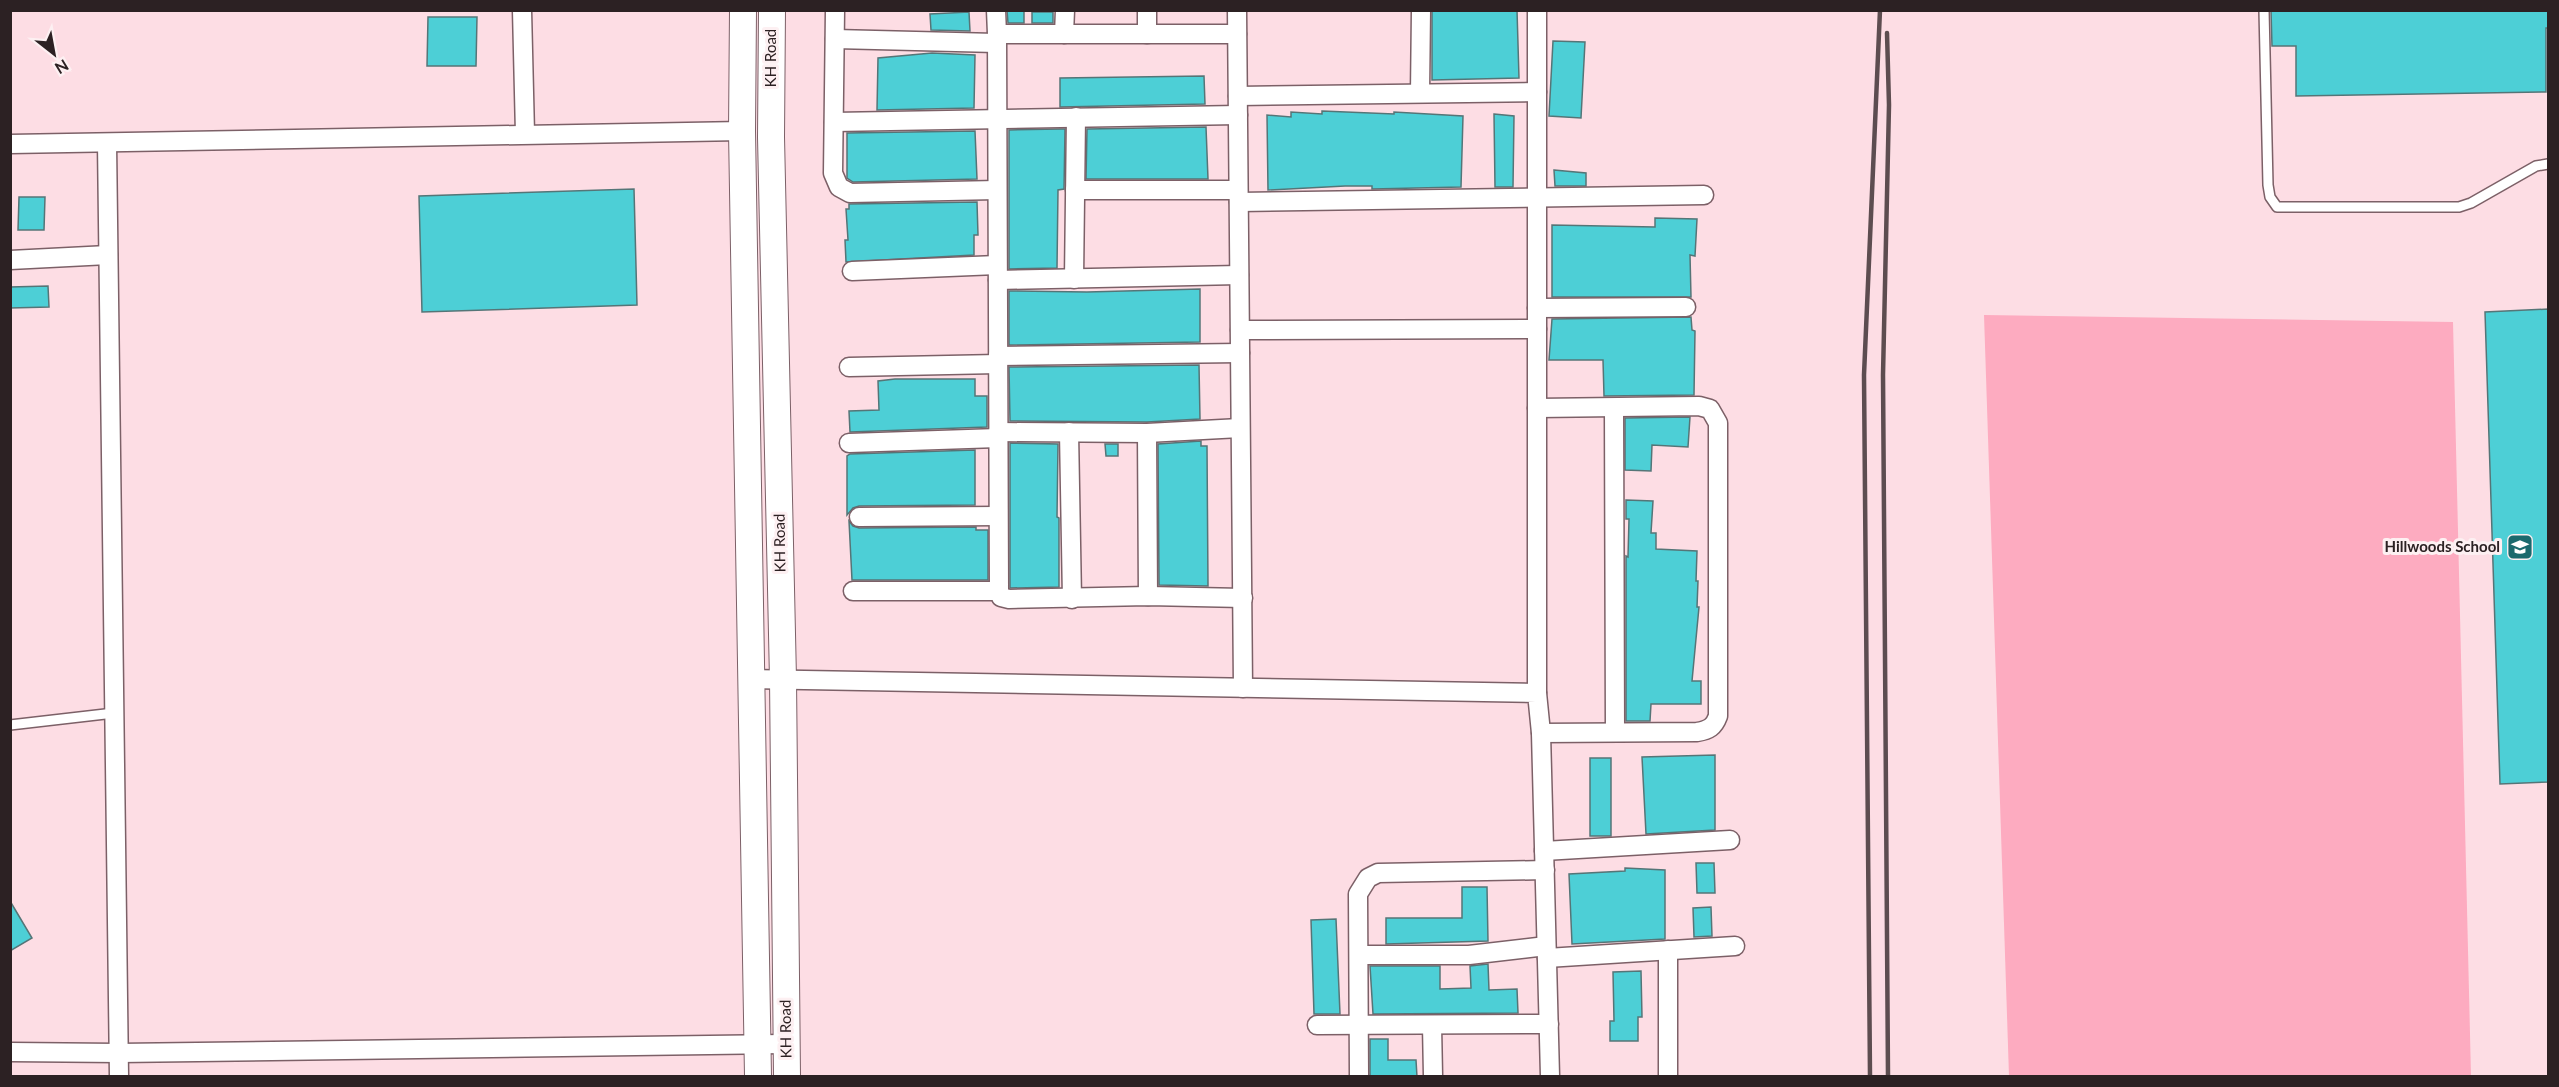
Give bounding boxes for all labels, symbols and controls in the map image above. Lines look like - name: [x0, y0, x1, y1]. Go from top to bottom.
- north arrow: [24, 24, 84, 84]
- street label: KH Road: [761, 29, 779, 87]
- text: N: [52, 56, 72, 79]
- street label: KH Road: [769, 514, 789, 572]
- school or university icon: Hillwoods School: [2505, 532, 2535, 562]
- place label: Hillwoods School: [2385, 537, 2500, 555]
- street label: KH Road: [775, 1000, 795, 1058]

